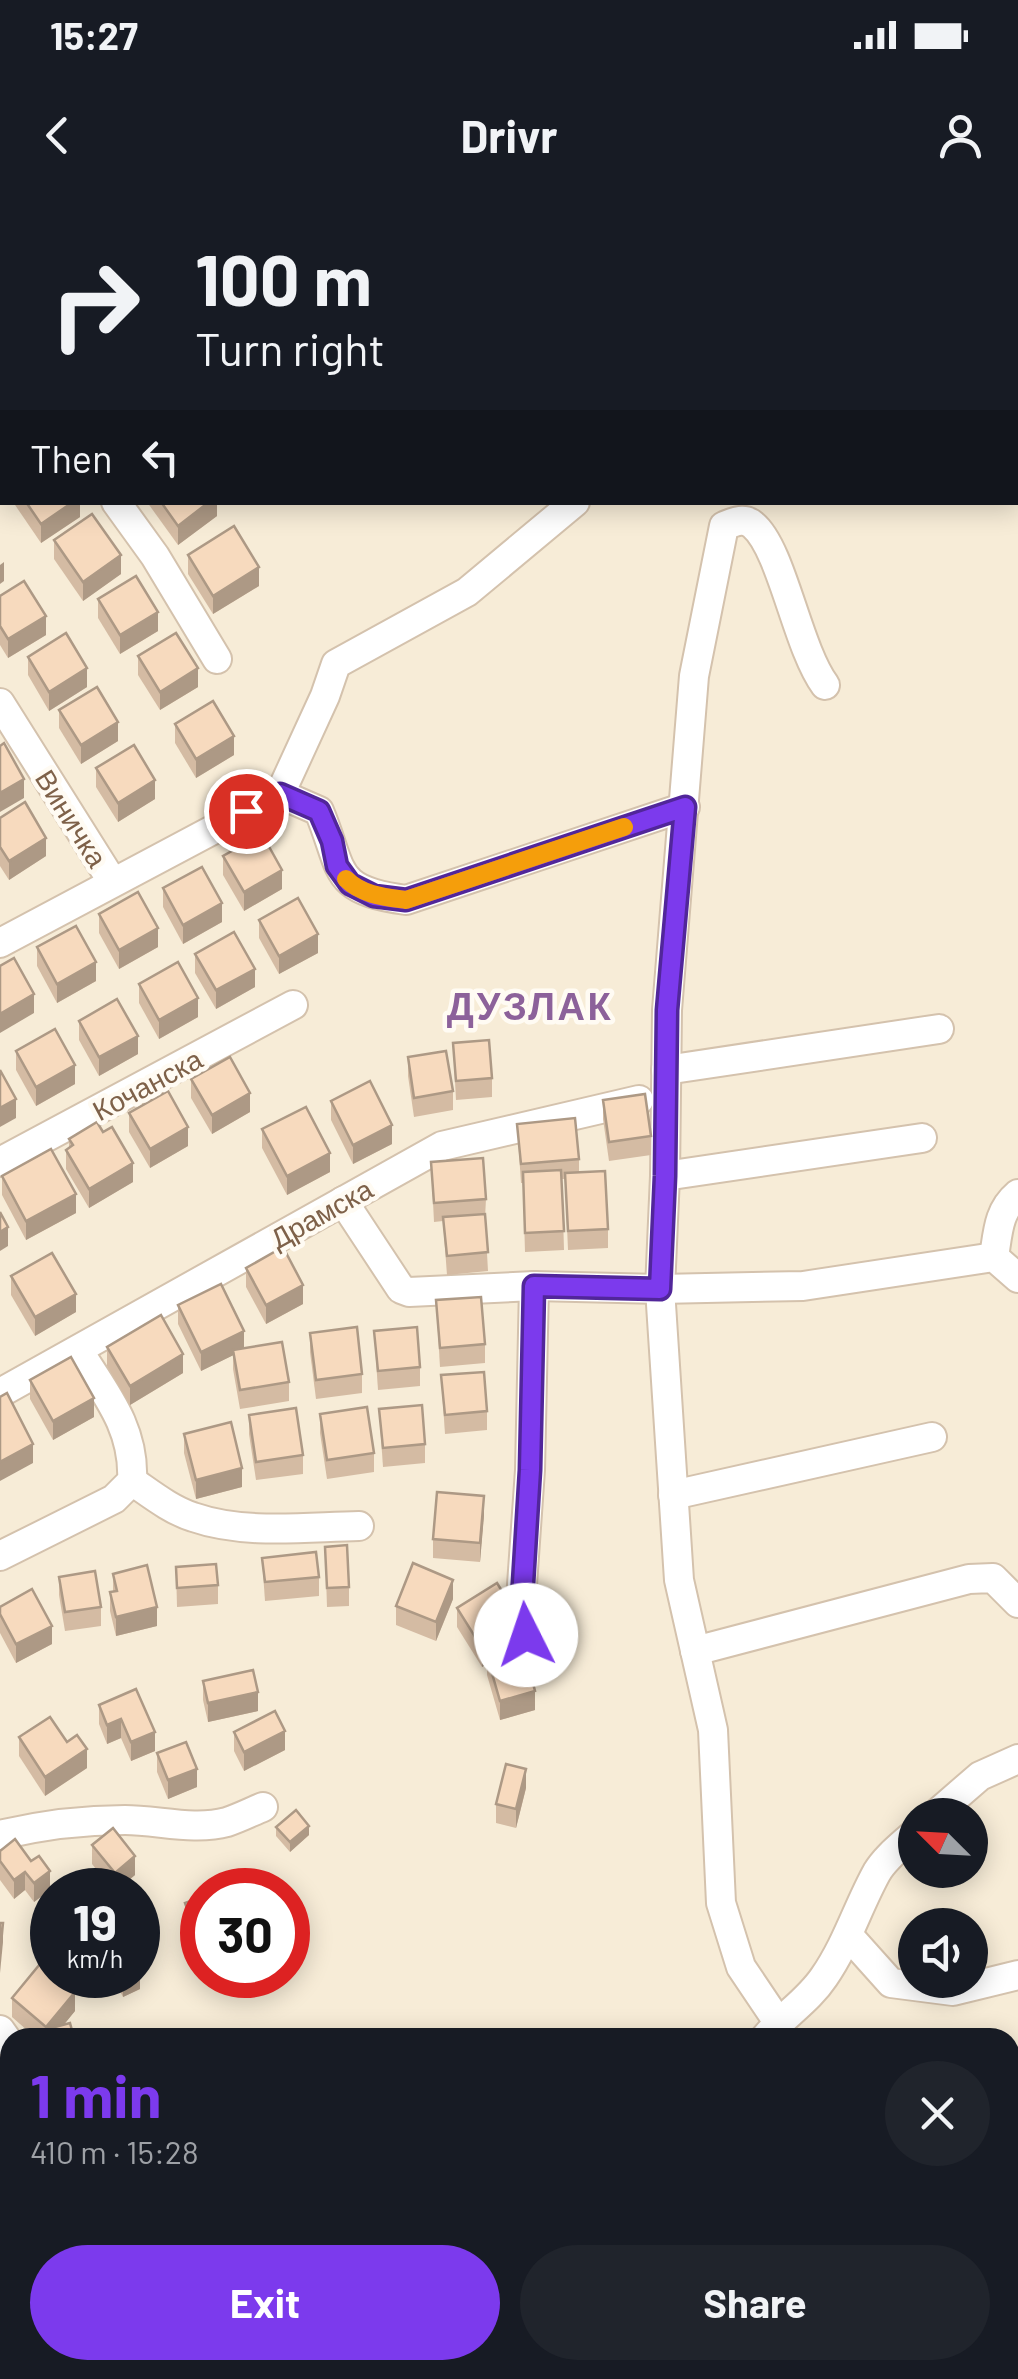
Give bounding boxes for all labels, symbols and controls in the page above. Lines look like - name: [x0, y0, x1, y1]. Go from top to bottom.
- text: 15:27: [50, 12, 138, 58]
- icon: back: [30, 108, 85, 163]
- text: Drivr: [460, 108, 558, 162]
- icon: person: [933, 108, 988, 163]
- text: 100 m: [195, 236, 372, 320]
- icon: right: [30, 240, 160, 370]
- text: Turn right: [195, 321, 385, 375]
- icon: left: [133, 430, 188, 485]
- text: Then: [30, 435, 113, 481]
- street label: Виничка: [29, 763, 115, 873]
- pin: [204, 769, 289, 854]
- icon: arrive: [219, 784, 274, 839]
- district label: ДУЗЛАК: [447, 982, 613, 1028]
- street label: Кочанска: [86, 1041, 208, 1127]
- street label: Драмска: [264, 1171, 379, 1255]
- position arrow: [474, 1583, 578, 1687]
- north arrow: [898, 1798, 988, 1888]
- map controls: [898, 1798, 988, 1998]
- speed limit sign: 30: [180, 1868, 310, 1998]
- text: 19: [73, 1891, 117, 1951]
- button: sound: [898, 1908, 988, 1998]
- text: km/h: [67, 1943, 123, 1973]
- text: 1 min: [30, 2058, 161, 2130]
- button: close: [885, 2061, 990, 2166]
- text: 410 m · 15:28: [30, 2132, 199, 2170]
- button: Exit: [30, 2245, 500, 2360]
- button: Share: [520, 2245, 990, 2360]

